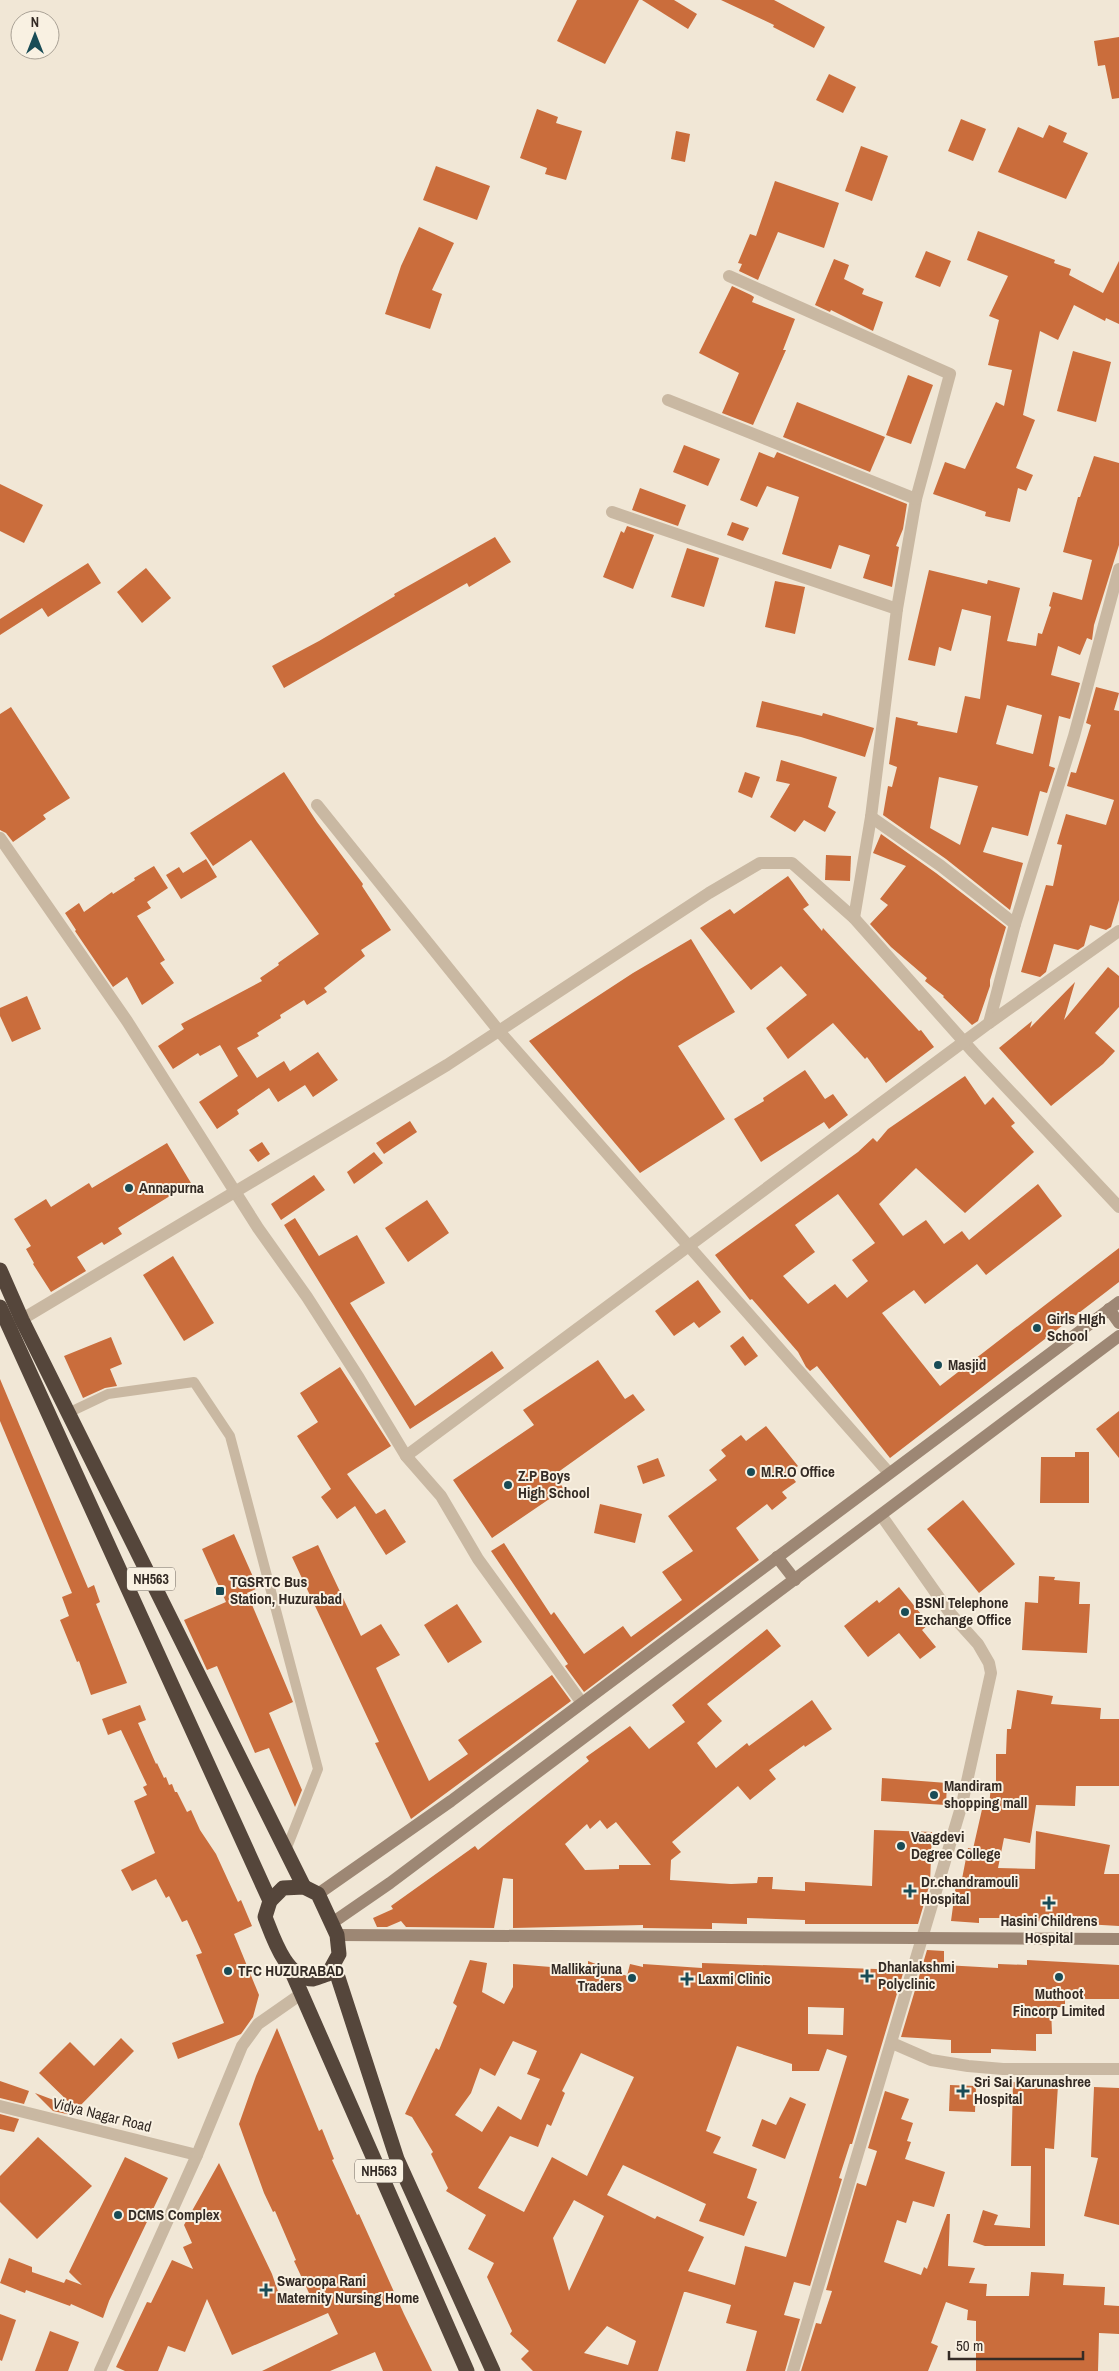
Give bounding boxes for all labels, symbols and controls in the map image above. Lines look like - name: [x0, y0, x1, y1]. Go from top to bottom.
- north arrow: [10, 10, 60, 60]
- text: N: [31, 13, 39, 31]
- place label: Annapurna: [139, 1177, 204, 1198]
- marker: Annapurna: [123, 1182, 135, 1194]
- place label: Girls HIgh School: [1047, 1308, 1106, 1346]
- marker: Girls HIgh School: [1031, 1322, 1043, 1334]
- place label: Masjid: [948, 1354, 986, 1375]
- marker: Masjid: [932, 1359, 944, 1371]
- place label: M.R.O Office: [761, 1461, 835, 1482]
- place label: Z.P Boys High School: [518, 1465, 590, 1503]
- marker: M.R.O Office: [745, 1466, 757, 1478]
- marker: Z.P Boys High School: [502, 1479, 514, 1491]
- road number: NH563: [127, 1568, 175, 1590]
- place label: TGSRTC Bus Station, Huzurabad: [230, 1571, 342, 1609]
- marker: TGSRTC Bus Station, Huzurabad: [214, 1585, 226, 1597]
- place label: BSNl Telephone Exchange Office: [915, 1592, 1012, 1630]
- marker: BSNl Telephone Exchange Office: [899, 1606, 911, 1618]
- place label: Mandiram shopping mall: [944, 1775, 1027, 1813]
- marker: Mandiram shopping mall: [928, 1789, 940, 1801]
- place label: Vaagdevi Degree College: [911, 1826, 1001, 1864]
- marker: Vaagdevi Degree College: [895, 1840, 907, 1852]
- place label: Dr.chandramouli Hospital: [921, 1871, 1018, 1909]
- marker: Dr.chandramouli Hospital: [903, 1884, 917, 1898]
- marker: Hasini Childrens Hospital: [1042, 1896, 1056, 1910]
- place label: Hasini Childrens Hospital: [1000, 1910, 1098, 1948]
- place label: Dhanlakshmi Polyclinic: [878, 1956, 955, 1994]
- place label: Mallikarjuna Traders: [551, 1958, 622, 1996]
- place label: TFC HUZURABAD: [238, 1960, 344, 1981]
- marker: TFC HUZURABAD: [222, 1965, 234, 1977]
- place label: Laxmi Clinic: [698, 1968, 771, 1989]
- marker: Dhanlakshmi Polyclinic: [860, 1969, 874, 1983]
- marker: Muthoot Fincorp Limited: [1053, 1971, 1065, 1983]
- marker: Mallikarjuna Traders: [626, 1972, 638, 1984]
- marker: Laxmi Clinic: [680, 1972, 694, 1986]
- place label: Muthoot Fincorp Limited: [1013, 1983, 1105, 2021]
- place label: Sri Sai Karunashree Hospital: [974, 2071, 1091, 2109]
- marker: Sri Sai Karunashree Hospital: [956, 2084, 970, 2098]
- street label: Vidya Nagar Road: [51, 2092, 154, 2137]
- road number: NH563: [355, 2160, 403, 2182]
- place label: DCMS Complex: [128, 2204, 220, 2225]
- marker: DCMS Complex: [112, 2209, 124, 2221]
- place label: Swaroopa Rani Maternity Nursing Home: [277, 2270, 419, 2308]
- marker: Swaroopa Rani Maternity Nursing Home: [259, 2283, 273, 2297]
- scale bar: [949, 2328, 1083, 2360]
- text: 50 m: [956, 2335, 983, 2356]

